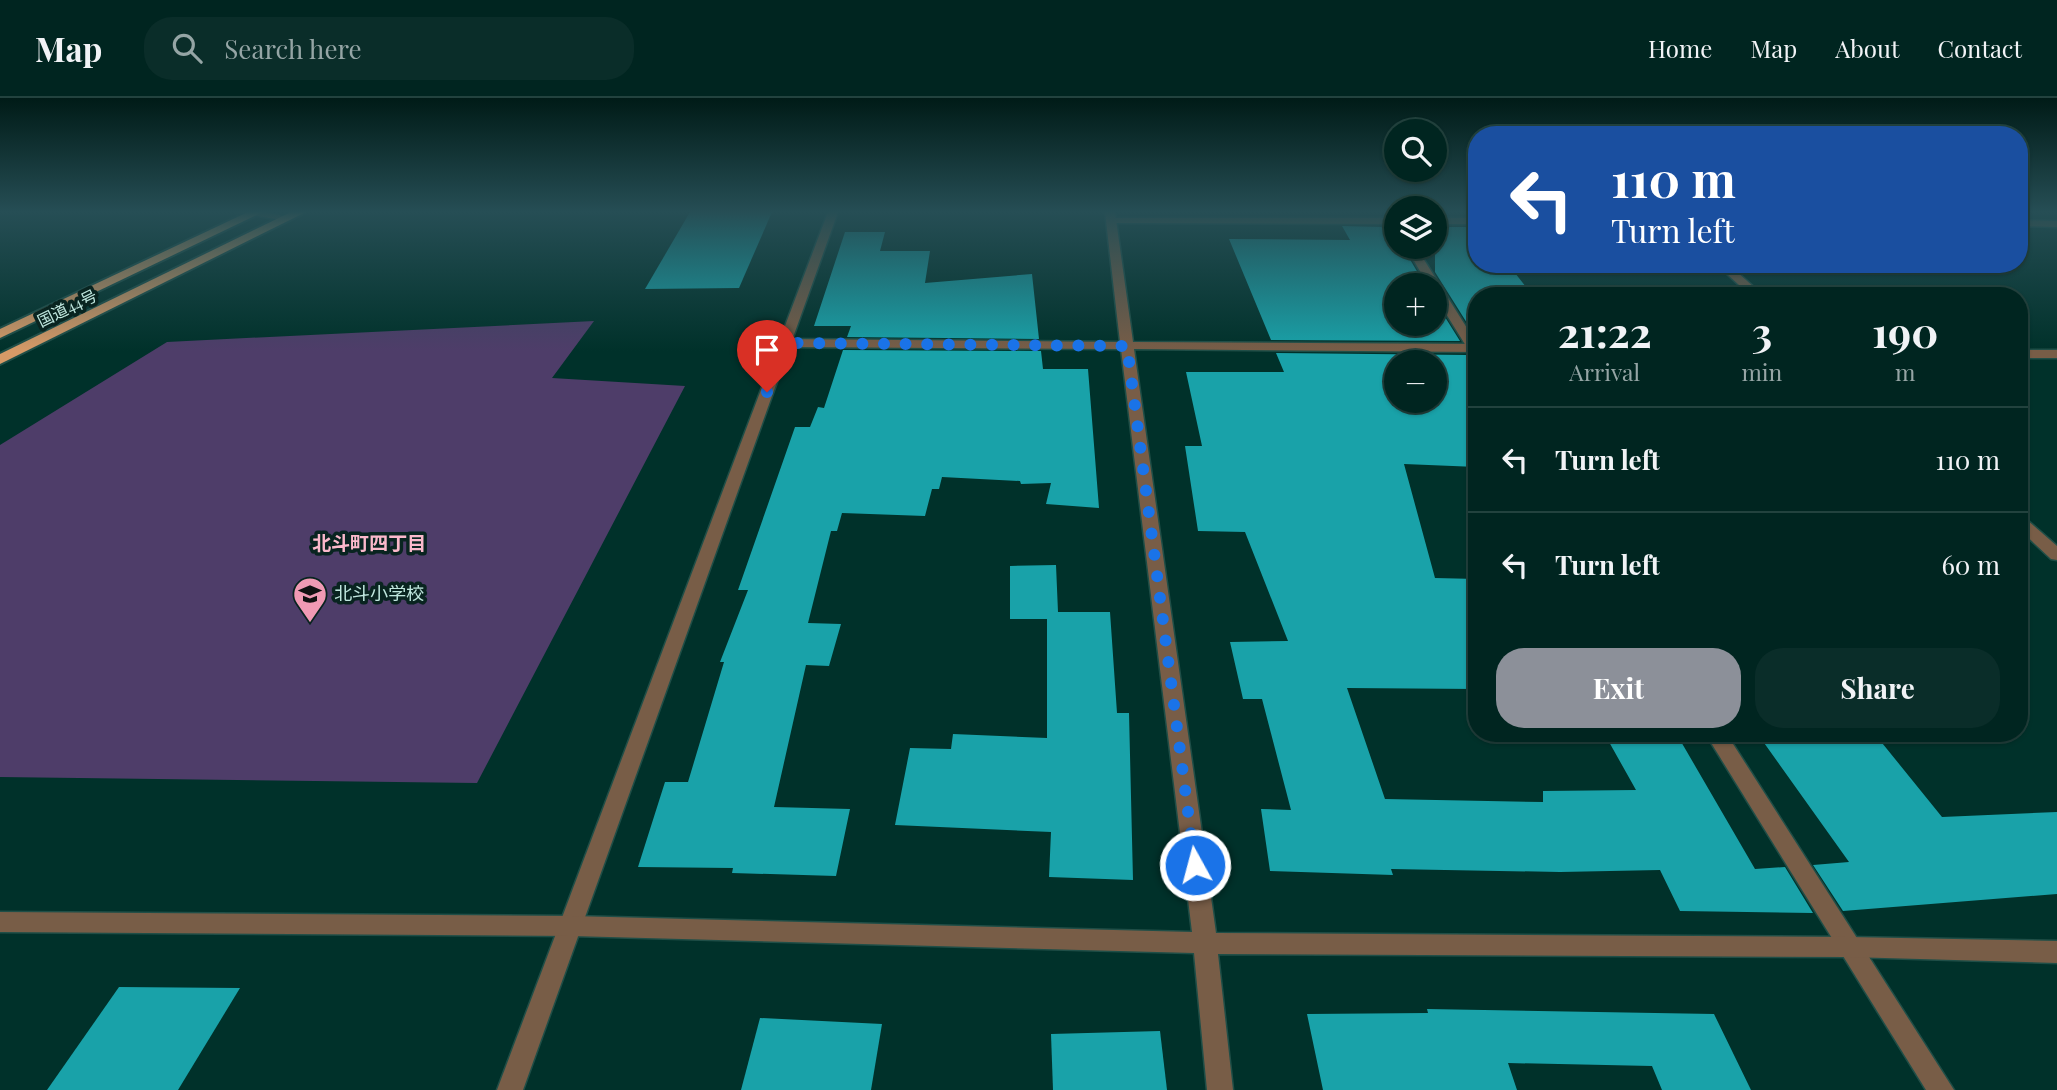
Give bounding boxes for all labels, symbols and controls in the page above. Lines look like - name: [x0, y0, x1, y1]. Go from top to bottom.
- search box: [144, 17, 634, 80]
- text: Map: [35, 26, 102, 70]
- icon: search: [168, 29, 206, 67]
- text: Search here: [224, 31, 362, 66]
- text: Home: [1648, 32, 1712, 64]
- text: Map: [1750, 32, 1797, 64]
- text: About: [1835, 32, 1899, 64]
- text: Contact: [1937, 32, 2022, 64]
- map controls: [1384, 119, 1447, 413]
- button: search: [1384, 119, 1447, 182]
- text: 110 m: [1611, 145, 1736, 210]
- icon: left: [1496, 154, 1587, 245]
- button: layers: [1384, 196, 1447, 259]
- text: Turn left: [1611, 208, 1735, 251]
- button: +: [1384, 273, 1447, 336]
- street label: 国道44号: [34, 284, 100, 331]
- text: 21:22: [1558, 303, 1652, 359]
- text: 3: [1752, 303, 1772, 359]
- text: 190: [1872, 303, 1938, 359]
- pin: [737, 320, 797, 392]
- icon: arrive: [748, 331, 786, 369]
- button: −: [1384, 350, 1447, 413]
- text: Arrival: [1569, 356, 1640, 387]
- text: min: [1741, 356, 1782, 387]
- text: m: [1895, 356, 1915, 387]
- icon: left: [1496, 441, 1534, 479]
- text: Turn left: [1555, 442, 1660, 477]
- text: 110 m: [1936, 442, 2000, 477]
- district label: 北斗町四丁目: [312, 529, 426, 555]
- icon: left: [1496, 546, 1534, 584]
- text: Turn left: [1555, 547, 1660, 582]
- text: 60 m: [1941, 547, 2000, 582]
- school or university icon: 北斗小学校: [291, 575, 329, 624]
- place label: 北斗小学校: [334, 581, 424, 605]
- button: Exit: [1496, 648, 1741, 728]
- button: Share: [1755, 648, 2000, 728]
- position arrow: [1158, 828, 1232, 902]

